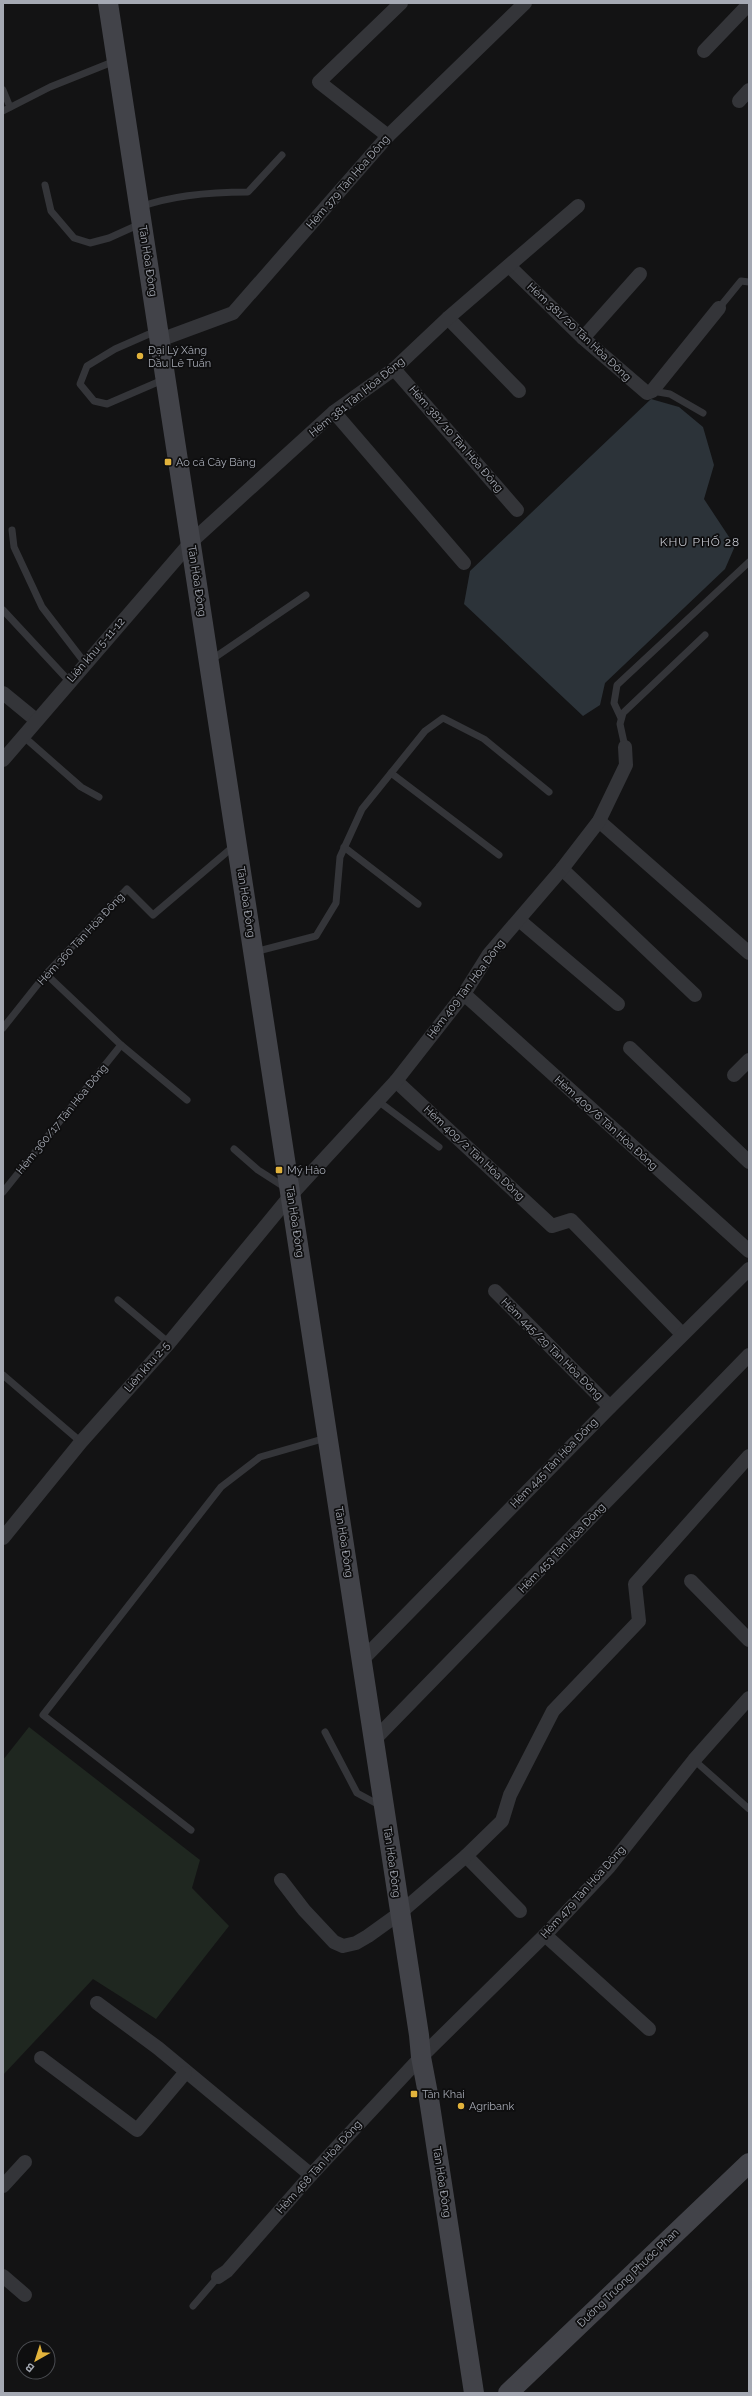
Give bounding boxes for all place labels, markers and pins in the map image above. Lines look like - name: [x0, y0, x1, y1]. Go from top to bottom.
- place label: Đại Lý Xăng Dầu Lê Tuấn: [148, 344, 211, 370]
- marker: Đại Lý Xăng Dầu Lê Tuấn: [135, 351, 145, 361]
- place label: Ao cá Cây Bàng: [176, 456, 256, 469]
- marker: Ao cá Cây Bàng: [163, 457, 173, 467]
- place label: Mỹ Hảo: [287, 1164, 326, 1177]
- marker: Mỹ Hảo: [274, 1165, 284, 1175]
- place label: Tân Khai: [422, 2088, 465, 2101]
- marker: Tân Khai: [409, 2089, 419, 2099]
- place label: Agribank: [469, 2100, 515, 2113]
- marker: Agribank: [456, 2101, 466, 2111]

